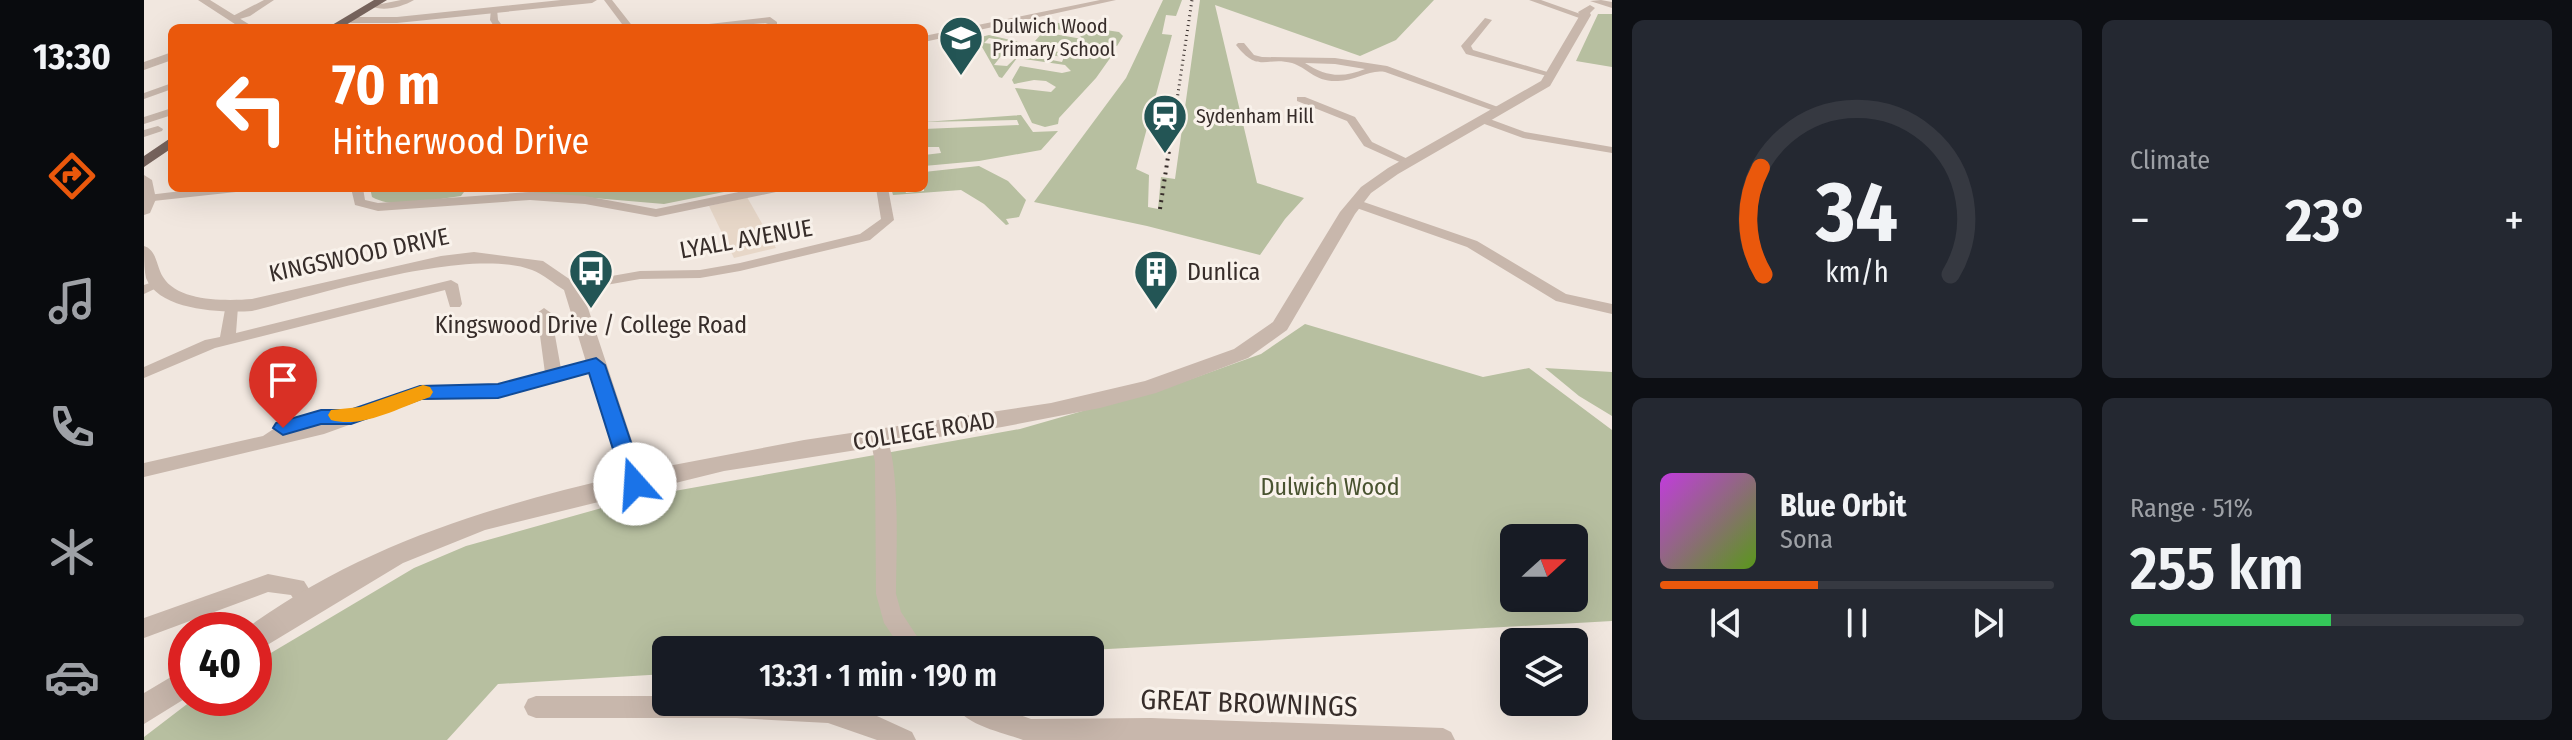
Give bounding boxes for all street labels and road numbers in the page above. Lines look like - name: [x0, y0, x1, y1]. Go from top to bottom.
- street label: LYALL AVENUE: [677, 214, 815, 264]
- street label: KINGSWOOD DRIVE: [266, 222, 452, 288]
- street label: COLLEGE ROAD: [851, 406, 997, 456]
- street label: GREAT BROWNINGS: [1140, 683, 1358, 723]

